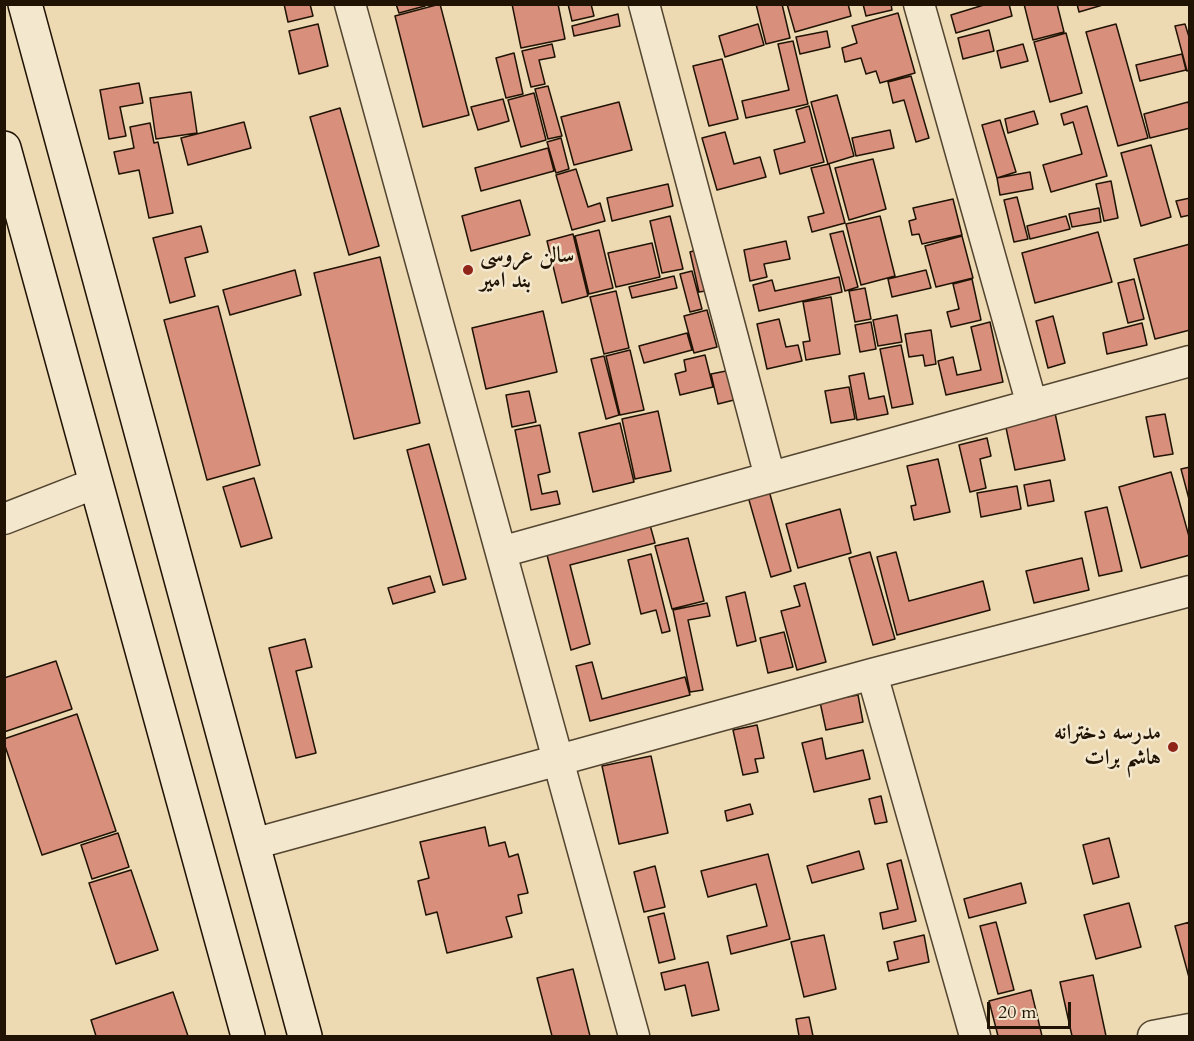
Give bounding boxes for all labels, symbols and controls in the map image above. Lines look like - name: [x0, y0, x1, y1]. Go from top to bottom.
- place label: سالن عروسی بند امیر: [480, 244, 574, 296]
- marker: سالن عروسی بند امیر: [461, 263, 475, 277]
- place label: مدرسه دخترانه هاشم برات: [1054, 721, 1161, 772]
- marker: مدرسه دخترانه هاشم برات: [1166, 740, 1180, 754]
- scale bar: [990, 990, 1074, 1028]
- text: 20 m: [998, 1000, 1037, 1025]

